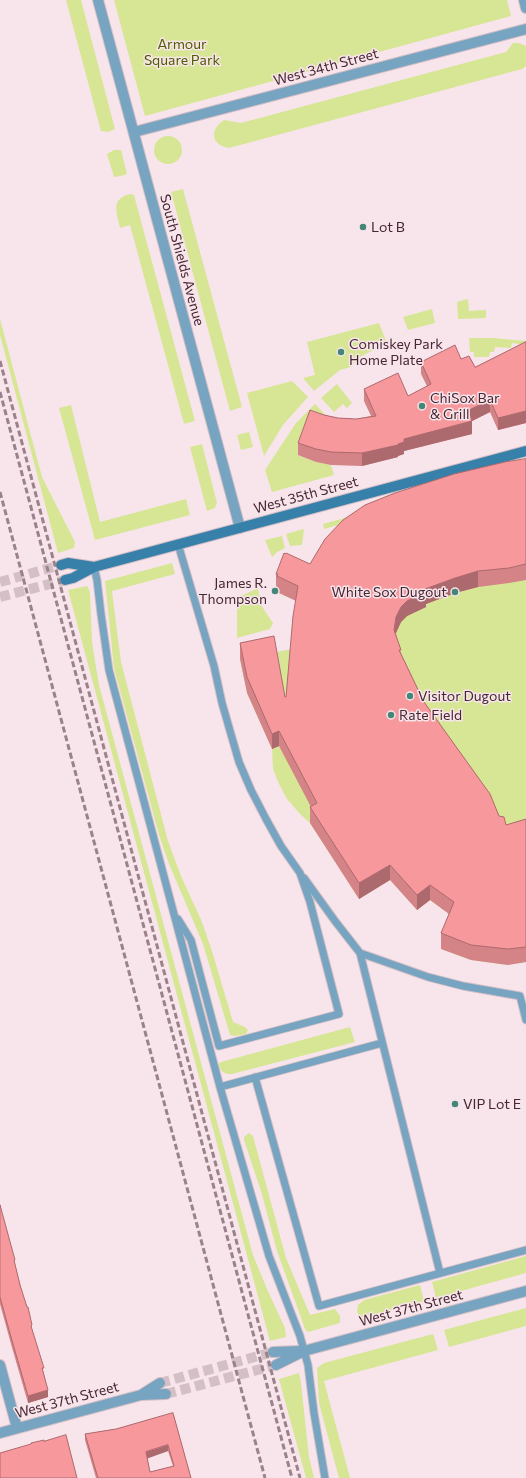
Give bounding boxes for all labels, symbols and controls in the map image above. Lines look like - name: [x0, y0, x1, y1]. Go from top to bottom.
- park label: Armour Square Park: [144, 36, 220, 68]
- street label: West 34th Street: [272, 45, 380, 89]
- street label: South Shields Avenue: [156, 192, 208, 328]
- place label: Lot B: [371, 219, 405, 235]
- marker: Lot B: [358, 222, 368, 232]
- place label: Comiskey Park Home Plate: [349, 336, 443, 368]
- marker: Comiskey Park Home Plate: [336, 347, 346, 357]
- place label: ChiSox Bar & Grill: [430, 390, 500, 422]
- marker: ChiSox Bar & Grill: [417, 401, 427, 411]
- street label: West 35th Street: [252, 473, 360, 517]
- place label: James R. Thompson: [199, 575, 267, 608]
- place label: White Sox Dugout: [332, 584, 447, 600]
- marker: James R. Thompson: [270, 586, 280, 596]
- marker: White Sox Dugout: [450, 587, 460, 597]
- place label: Visitor Dugout: [418, 688, 511, 704]
- marker: Visitor Dugout: [405, 691, 415, 701]
- place label: Rate Field: [399, 707, 462, 723]
- marker: Rate Field: [386, 710, 396, 720]
- place label: VIP Lot E: [463, 1096, 521, 1112]
- marker: VIP Lot E: [450, 1099, 460, 1109]
- street label: West 37th Street: [357, 1286, 465, 1330]
- street label: West 37th Street: [13, 1378, 121, 1422]

